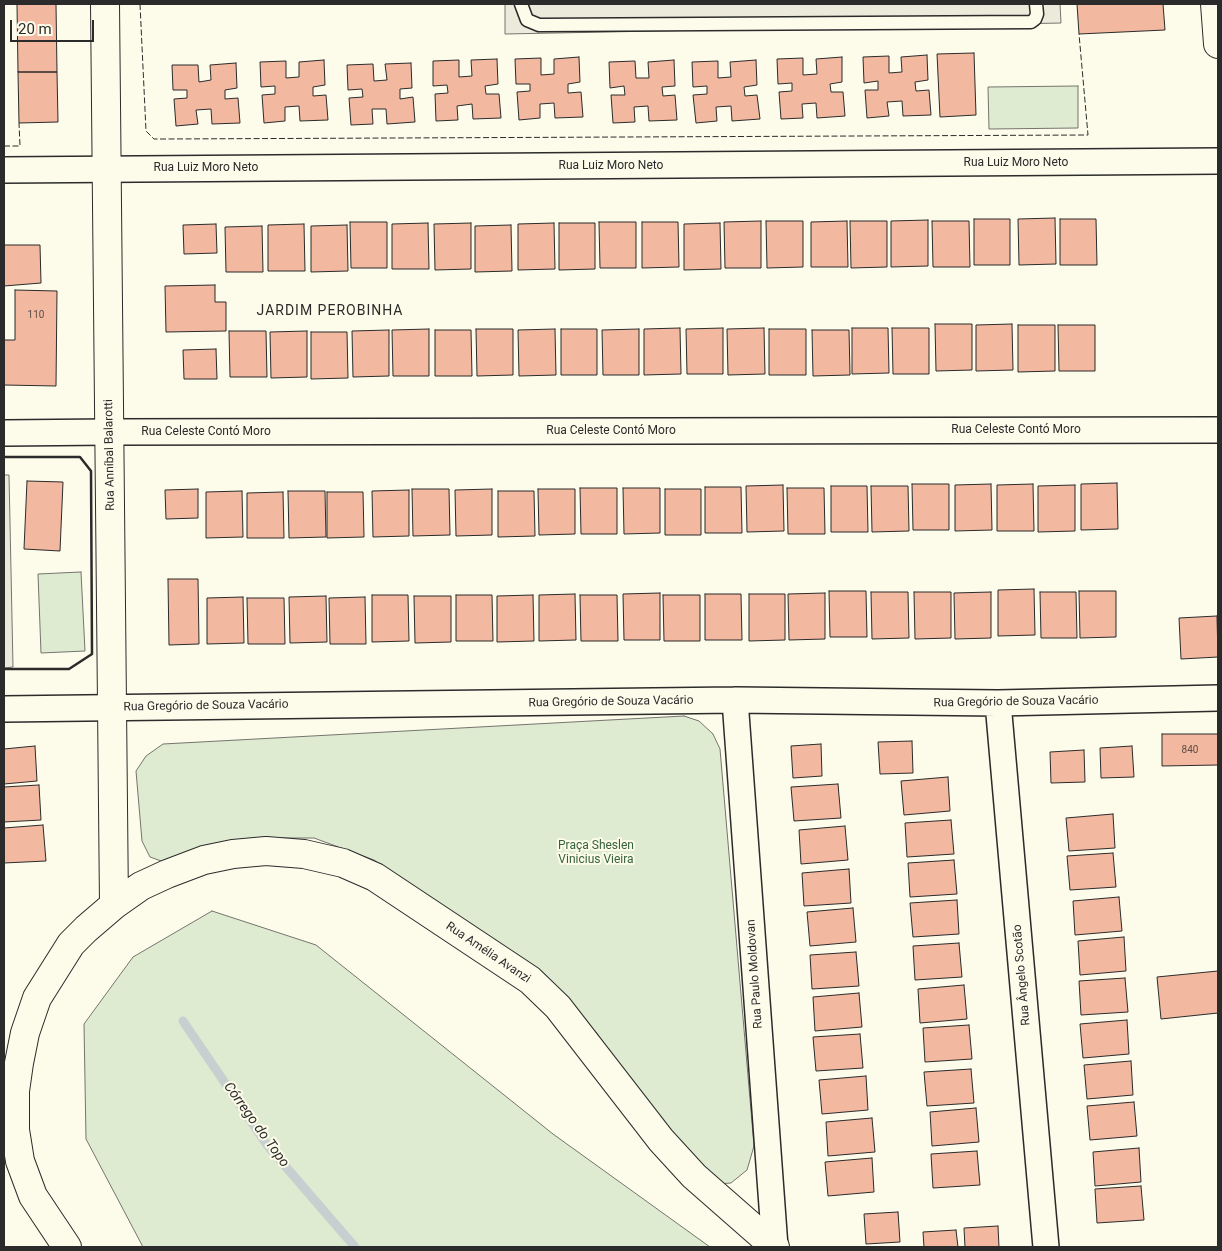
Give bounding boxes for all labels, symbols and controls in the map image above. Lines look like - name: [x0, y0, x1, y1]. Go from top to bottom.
- scale bar: [12, 10, 96, 42]
- text: 20 m: [18, 20, 52, 38]
- street label: Rua Luiz Moro Neto: [964, 156, 1068, 170]
- street label: Rua Luiz Moro Neto: [559, 159, 663, 173]
- street label: Rua Luiz Moro Neto: [154, 161, 258, 175]
- district label: JARDIM PEROBINHA: [255, 303, 405, 319]
- house number: 110: [28, 309, 44, 321]
- street label: Rua Anníbal Balarotti: [102, 399, 118, 511]
- street label: Rua Celeste Contó Moro: [951, 423, 1081, 437]
- street label: Rua Celeste Contó Moro: [546, 424, 676, 438]
- street label: Rua Celeste Contó Moro: [141, 425, 271, 439]
- street label: Rua Gregório de Souza Vacário: [528, 693, 694, 711]
- street label: Rua Gregório de Souza Vacário: [933, 693, 1099, 711]
- street label: Rua Gregório de Souza Vacário: [123, 697, 289, 715]
- house number: 840: [1182, 744, 1198, 756]
- park label: Praça Sheslen Vinicius Vieira: [558, 839, 634, 867]
- street label: Rua Amélia Avanzi: [443, 919, 533, 987]
- street label: Rua Paulo Moldovan: [744, 919, 766, 1029]
- street label: Rua Ângelo Scotão: [1010, 924, 1034, 1026]
- water label: Córrego do Topo: [220, 1079, 292, 1171]

